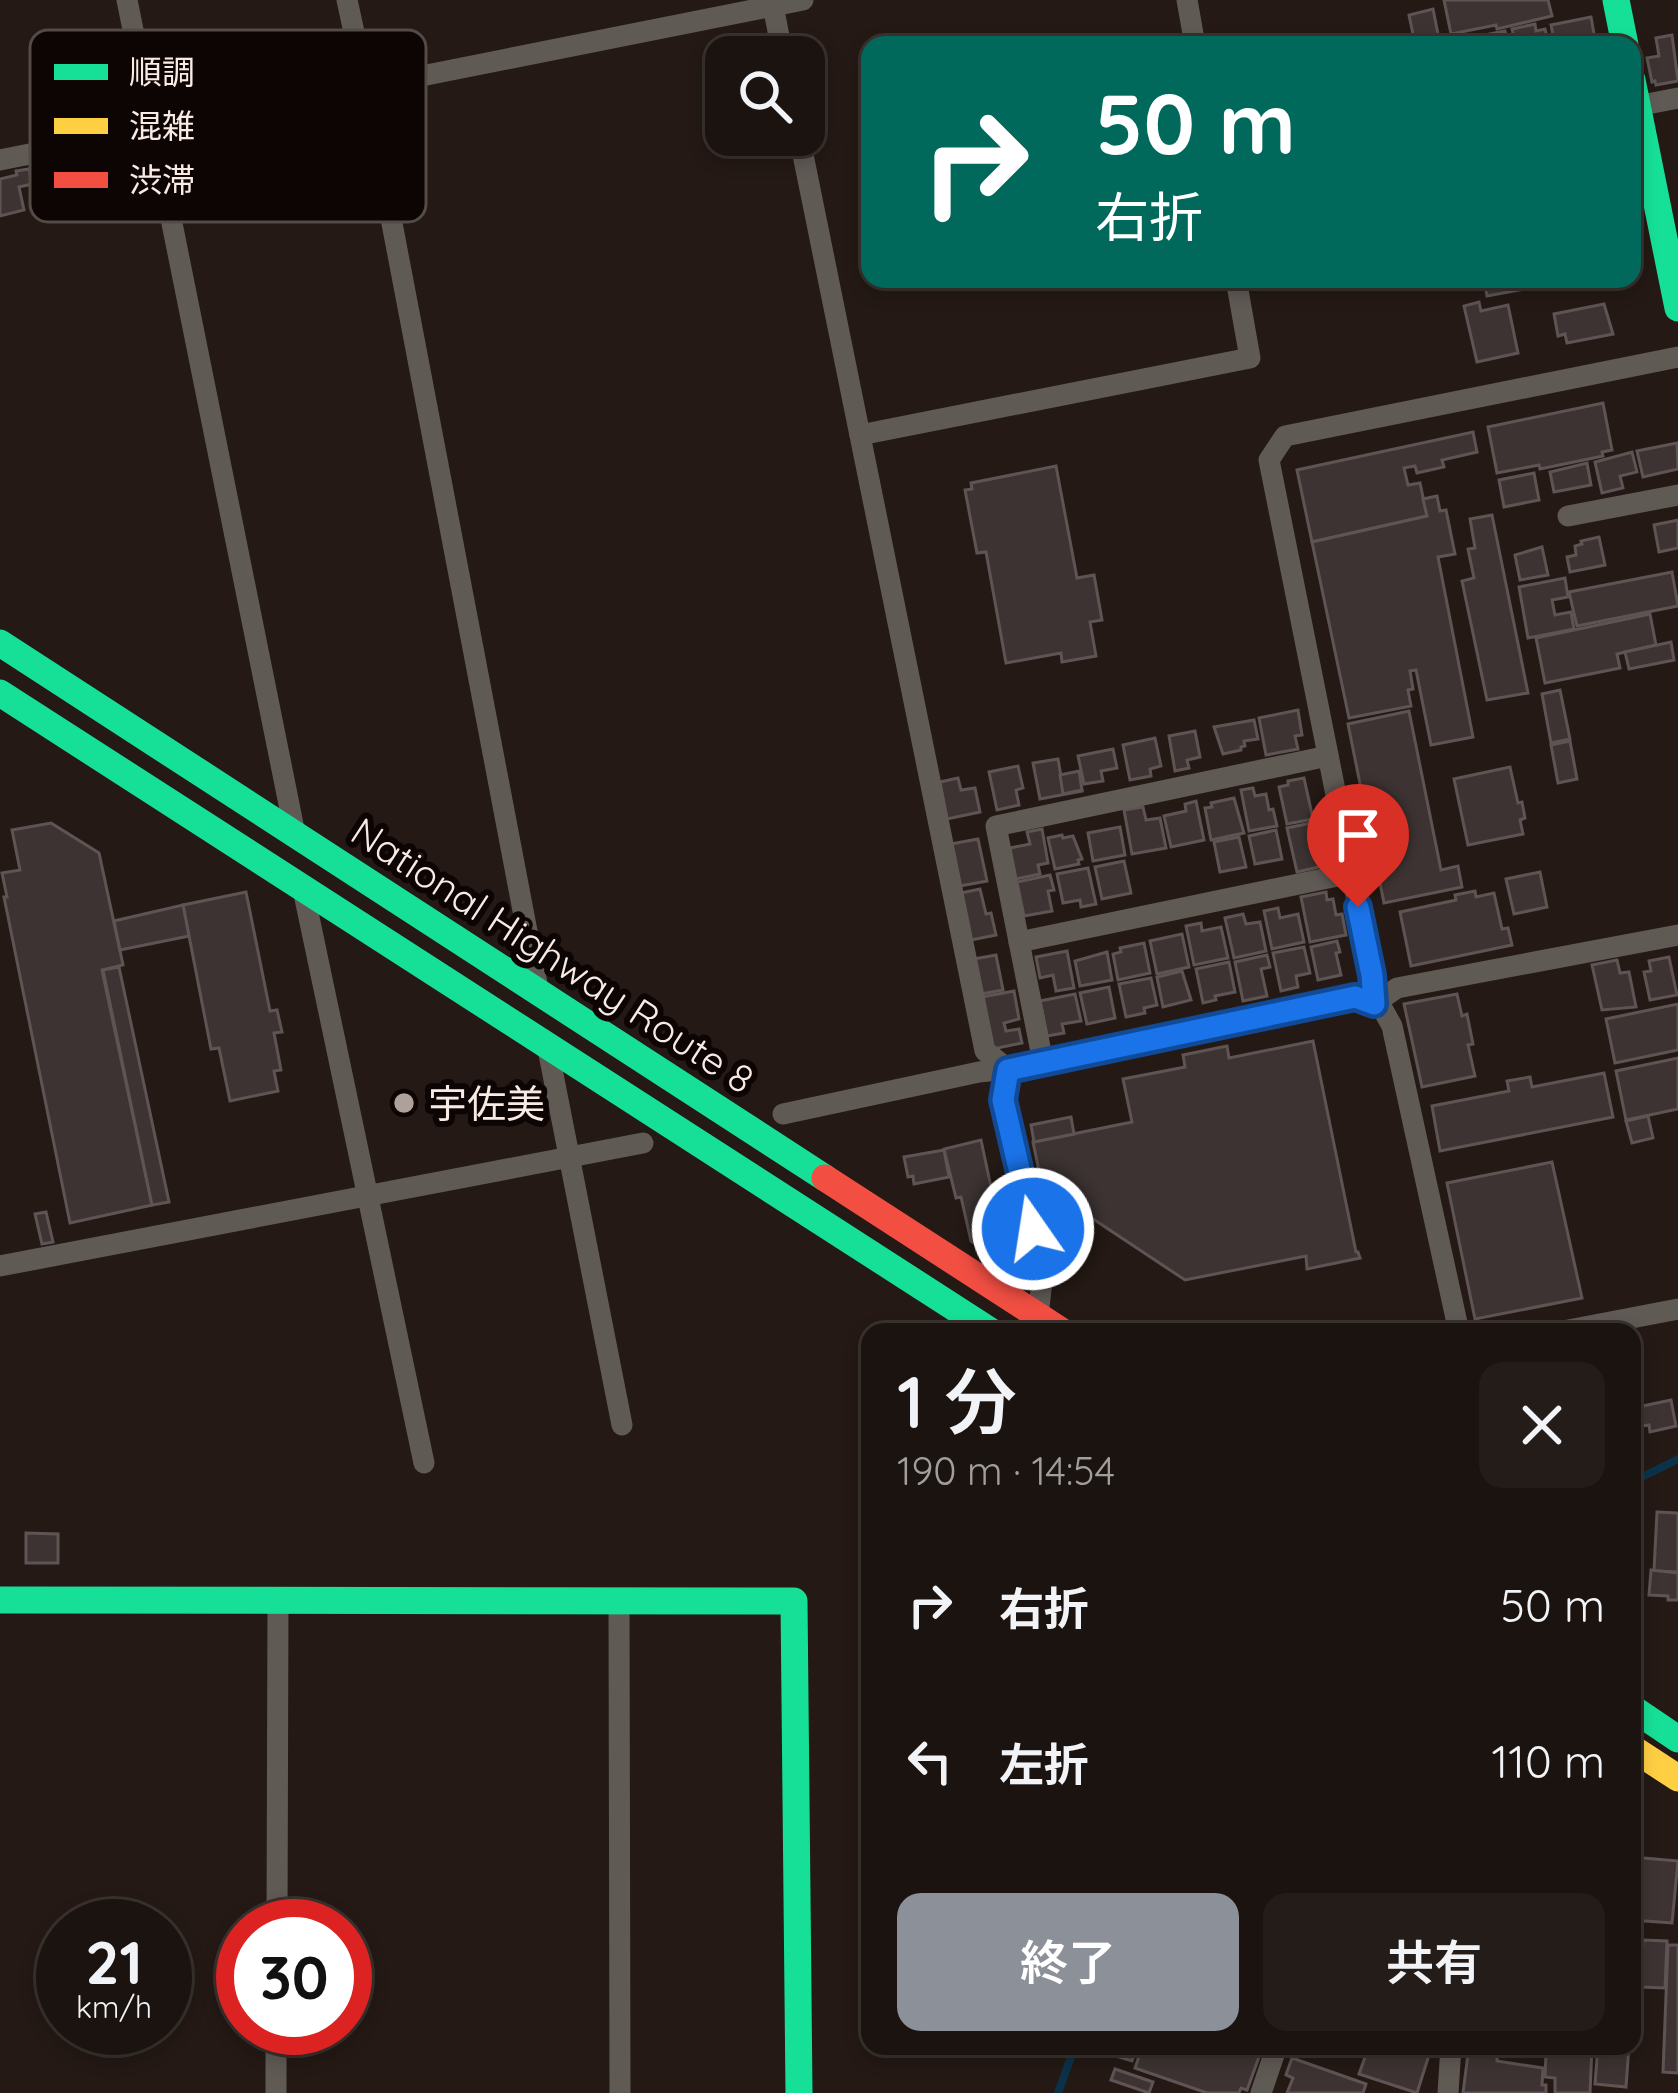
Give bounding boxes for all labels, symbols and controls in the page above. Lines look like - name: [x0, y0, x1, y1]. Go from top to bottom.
- legend: [30, 30, 426, 222]
- map controls: [705, 36, 825, 156]
- button: search: [705, 36, 825, 156]
- text: 順調: [129, 51, 195, 92]
- text: 50 m: [1095, 70, 1296, 175]
- icon: right: [897, 84, 1053, 240]
- text: 混雑: [129, 105, 195, 146]
- text: 渋滞: [129, 159, 195, 200]
- text: 右折: [1095, 183, 1203, 251]
- pin: [1307, 784, 1409, 907]
- icon: arrive: [1325, 802, 1391, 868]
- street label: National Highway Route 8: [342, 806, 764, 1104]
- place label: 宇佐美: [428, 1079, 545, 1128]
- marker: 宇佐美: [391, 1090, 417, 1116]
- position arrow: [970, 1166, 1096, 1292]
- text: 1 分: [897, 1356, 1017, 1446]
- button: close: [1479, 1362, 1605, 1488]
- text: 190 m · 14:54: [897, 1446, 1115, 1495]
- icon: right: [897, 1572, 963, 1638]
- text: 50 m: [1500, 1577, 1605, 1633]
- text: 右折: [999, 1580, 1089, 1636]
- icon: left: [897, 1728, 963, 1794]
- text: 110 m: [1492, 1733, 1605, 1789]
- text: 左折: [999, 1736, 1089, 1792]
- button: 終了: [897, 1893, 1239, 2031]
- button: 共有: [1263, 1893, 1605, 2031]
- speed limit sign: 30: [216, 1899, 372, 2055]
- text: 21: [85, 1924, 143, 1999]
- text: km/h: [76, 1988, 152, 2026]

